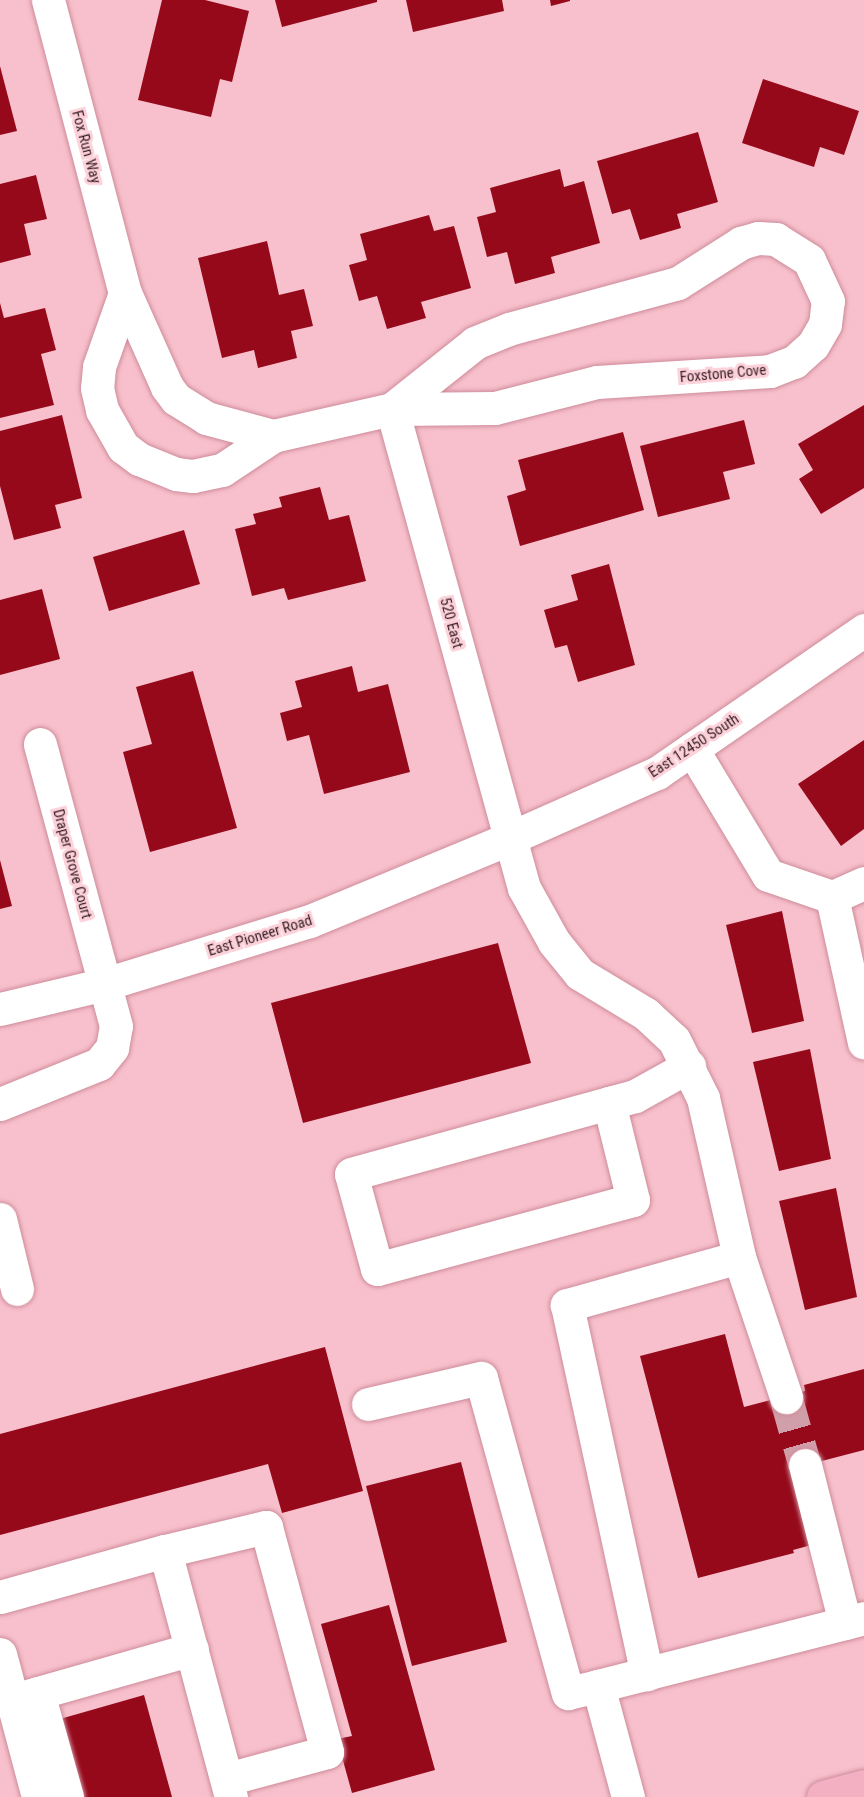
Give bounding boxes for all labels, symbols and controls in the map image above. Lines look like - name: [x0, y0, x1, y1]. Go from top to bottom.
- street label: Fox Run Way: [68, 109, 104, 185]
- street label: Foxstone Cove: [679, 361, 767, 387]
- street label: 520 East: [436, 596, 466, 650]
- street label: East 12450 South: [645, 710, 743, 782]
- street label: Draper Grove Court: [49, 807, 95, 921]
- street label: East Pioneer Road: [206, 912, 314, 960]

